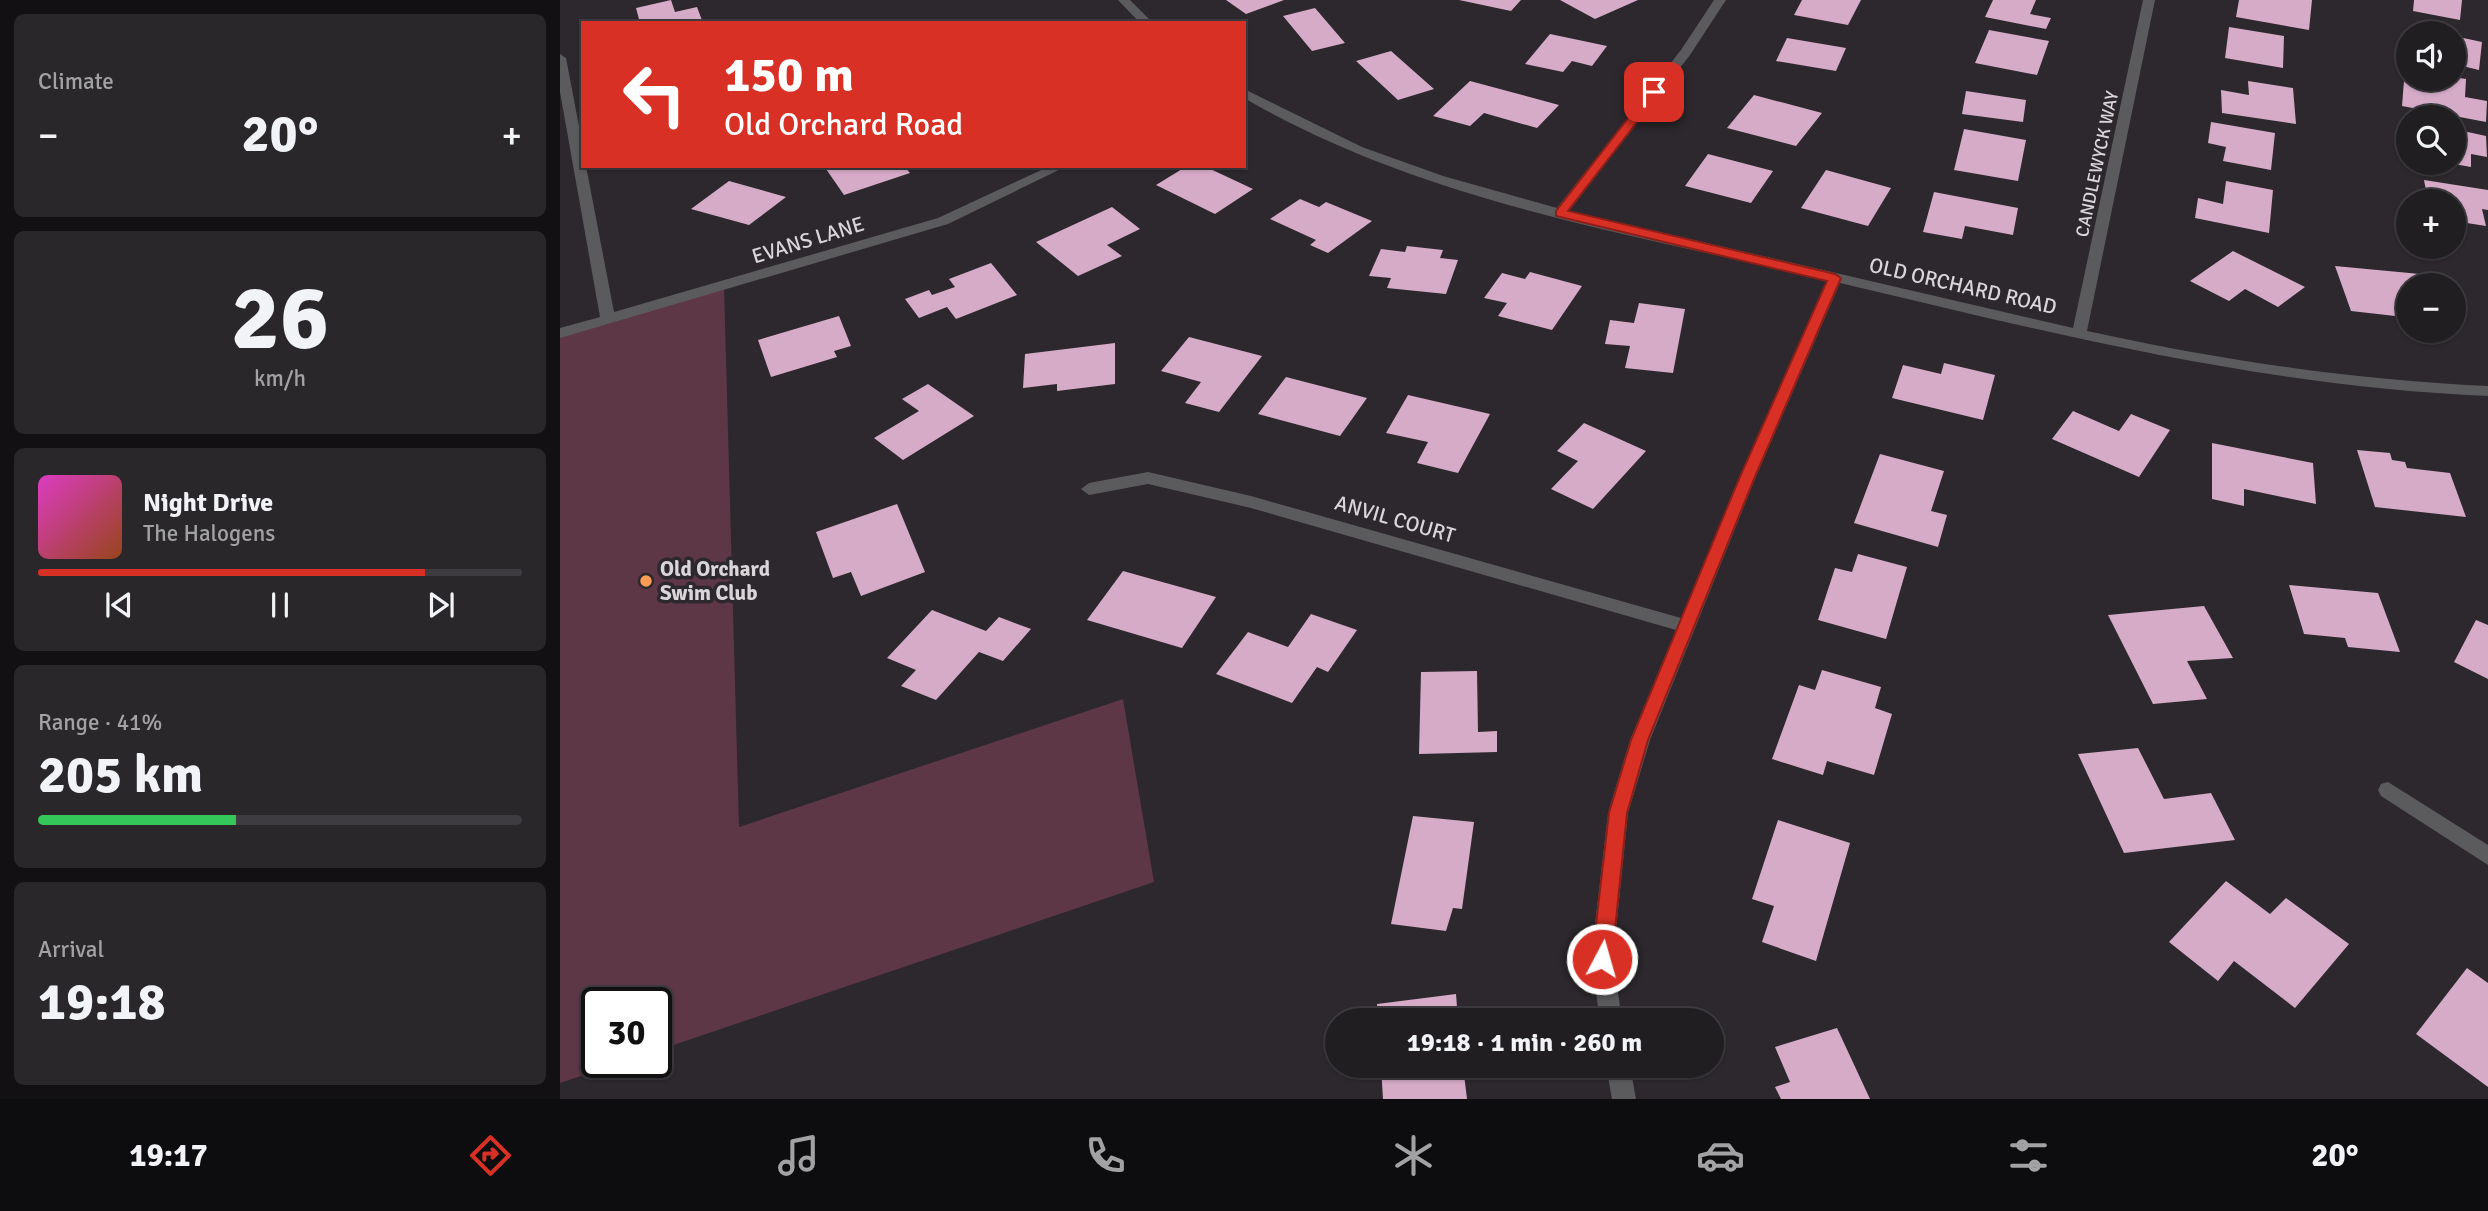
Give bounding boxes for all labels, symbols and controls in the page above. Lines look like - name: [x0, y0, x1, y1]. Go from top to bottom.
- map controls: [2396, 21, 2466, 343]
- button: sound: [2396, 21, 2466, 91]
- text: 150 m: [724, 45, 854, 105]
- icon: left: [609, 49, 700, 140]
- pin: [1624, 62, 1684, 122]
- text: Climate: [38, 67, 114, 96]
- icon: arrive: [1635, 73, 1673, 111]
- street label: CANDLEWYCK WAY: [2071, 89, 2123, 239]
- text: 20°: [242, 102, 318, 166]
- text: Old Orchard Road: [724, 105, 963, 144]
- button: search: [2396, 105, 2466, 175]
- text: −: [38, 112, 59, 159]
- text: +: [501, 112, 522, 159]
- button: +: [2396, 189, 2466, 259]
- street label: EVANS LANE: [749, 211, 867, 269]
- street label: OLD ORCHARD ROAD: [1867, 252, 2059, 320]
- text: 26: [231, 262, 329, 375]
- button: −: [2396, 273, 2466, 343]
- text: km/h: [254, 364, 306, 393]
- text: Night Drive: [143, 487, 273, 519]
- street label: ANVIL COURT: [1332, 489, 1459, 549]
- text: The Halogens: [143, 519, 275, 548]
- place label: Old Orchard Swim Club: [660, 556, 770, 606]
- marker: Old Orchard Swim Club: [638, 573, 654, 589]
- icon: previous: [100, 586, 138, 624]
- icon: pause: [261, 586, 299, 624]
- icon: next: [422, 586, 460, 624]
- text: Range · 41%: [38, 708, 162, 737]
- text: 205 km: [38, 743, 203, 807]
- position arrow: [1565, 922, 1639, 996]
- text: Arrival: [38, 935, 104, 964]
- text: 19:18: [38, 970, 166, 1034]
- speed limit sign: 30: [581, 987, 672, 1078]
- text: 19:18 · 1 min · 260 m: [1407, 1027, 1642, 1059]
- icon: directions: [466, 1131, 515, 1180]
- icon: music: [774, 1131, 823, 1180]
- icon: phone: [1081, 1131, 1130, 1180]
- icon: climate: [1389, 1131, 1438, 1180]
- icon: car: [1696, 1131, 1745, 1180]
- icon: filters: [2004, 1131, 2053, 1180]
- text: 19:17: [129, 1136, 208, 1175]
- text: 20°: [2311, 1136, 2359, 1175]

